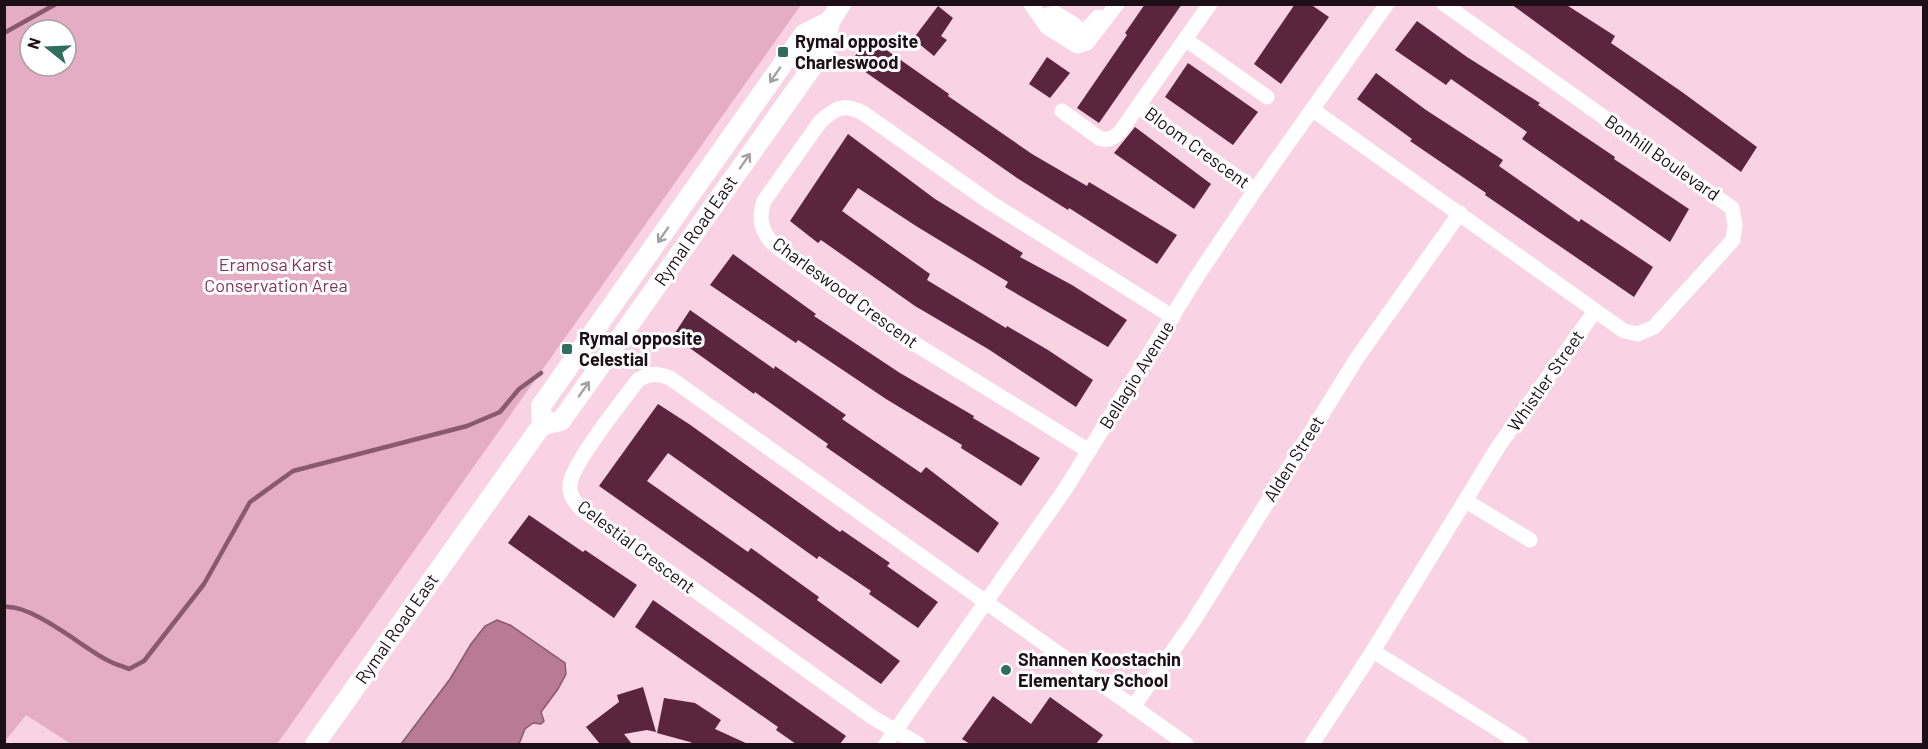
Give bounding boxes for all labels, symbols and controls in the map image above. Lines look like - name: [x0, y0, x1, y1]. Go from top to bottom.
- north arrow: [18, 18, 78, 78]
- place label: Rymal opposite Charleswood: [795, 30, 918, 73]
- text: N: [23, 35, 44, 51]
- marker: Rymal opposite Charleswood: [776, 45, 790, 59]
- one-way arrow: [769, 67, 781, 83]
- street label: Bloom Crescent: [1141, 102, 1254, 193]
- street label: Bonhill Boulevard: [1601, 109, 1724, 205]
- one-way arrow: [739, 154, 751, 170]
- street label: Rymal Road East: [649, 171, 741, 290]
- one-way arrow: [657, 226, 669, 242]
- street label: Charleswood Crescent: [769, 232, 923, 352]
- park label: Eramosa Karst Conservation Area: [204, 253, 348, 296]
- street label: Bellagio Avenue: [1094, 316, 1178, 433]
- street label: Whistler Street: [1502, 326, 1588, 435]
- place label: Rymal opposite Celestial: [579, 327, 702, 370]
- marker: Rymal opposite Celestial: [560, 342, 574, 356]
- one-way arrow: [578, 381, 590, 397]
- street label: Alden Street: [1258, 412, 1328, 505]
- street label: Celestial Crescent: [574, 495, 700, 598]
- street label: Rymal Road East: [350, 569, 442, 688]
- place label: Shannen Koostachin Elementary School: [1018, 648, 1181, 691]
- marker: Shannen Koostachin Elementary School: [999, 663, 1013, 677]

